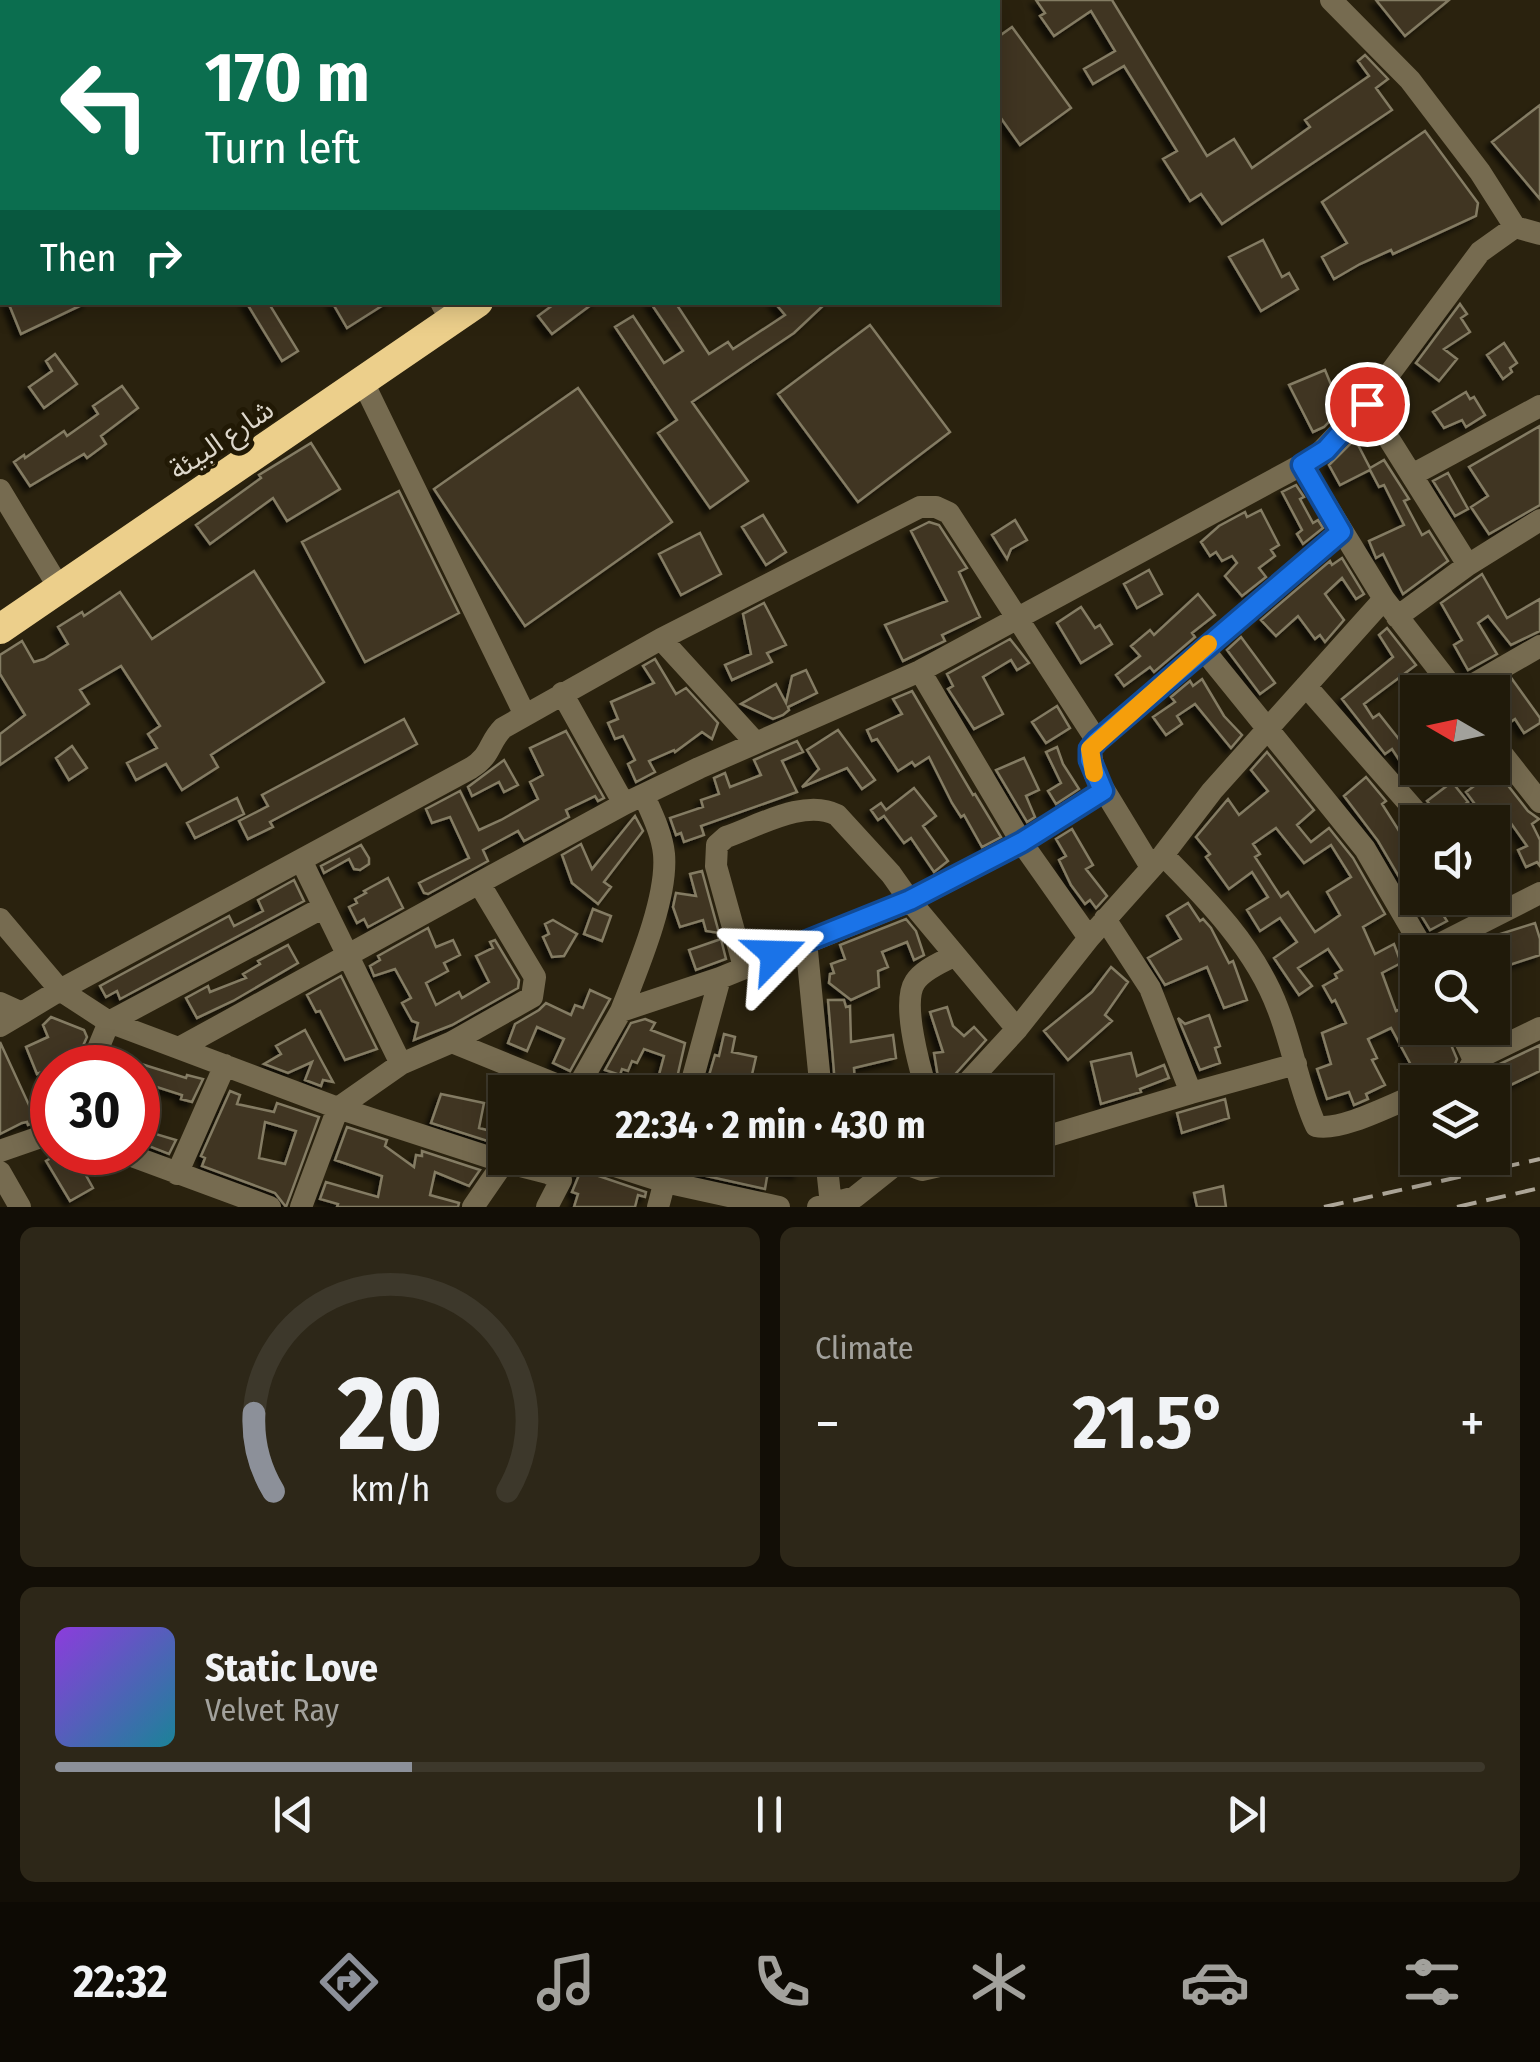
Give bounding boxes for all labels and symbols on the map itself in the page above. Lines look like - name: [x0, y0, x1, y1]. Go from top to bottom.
- pin: [1325, 362, 1410, 447]
- street label: شارع البيئة: [163, 393, 282, 490]
- north arrow: [1400, 675, 1510, 785]
- position arrow: [723, 902, 827, 1006]
- speed limit sign: 30: [30, 1045, 160, 1175]

